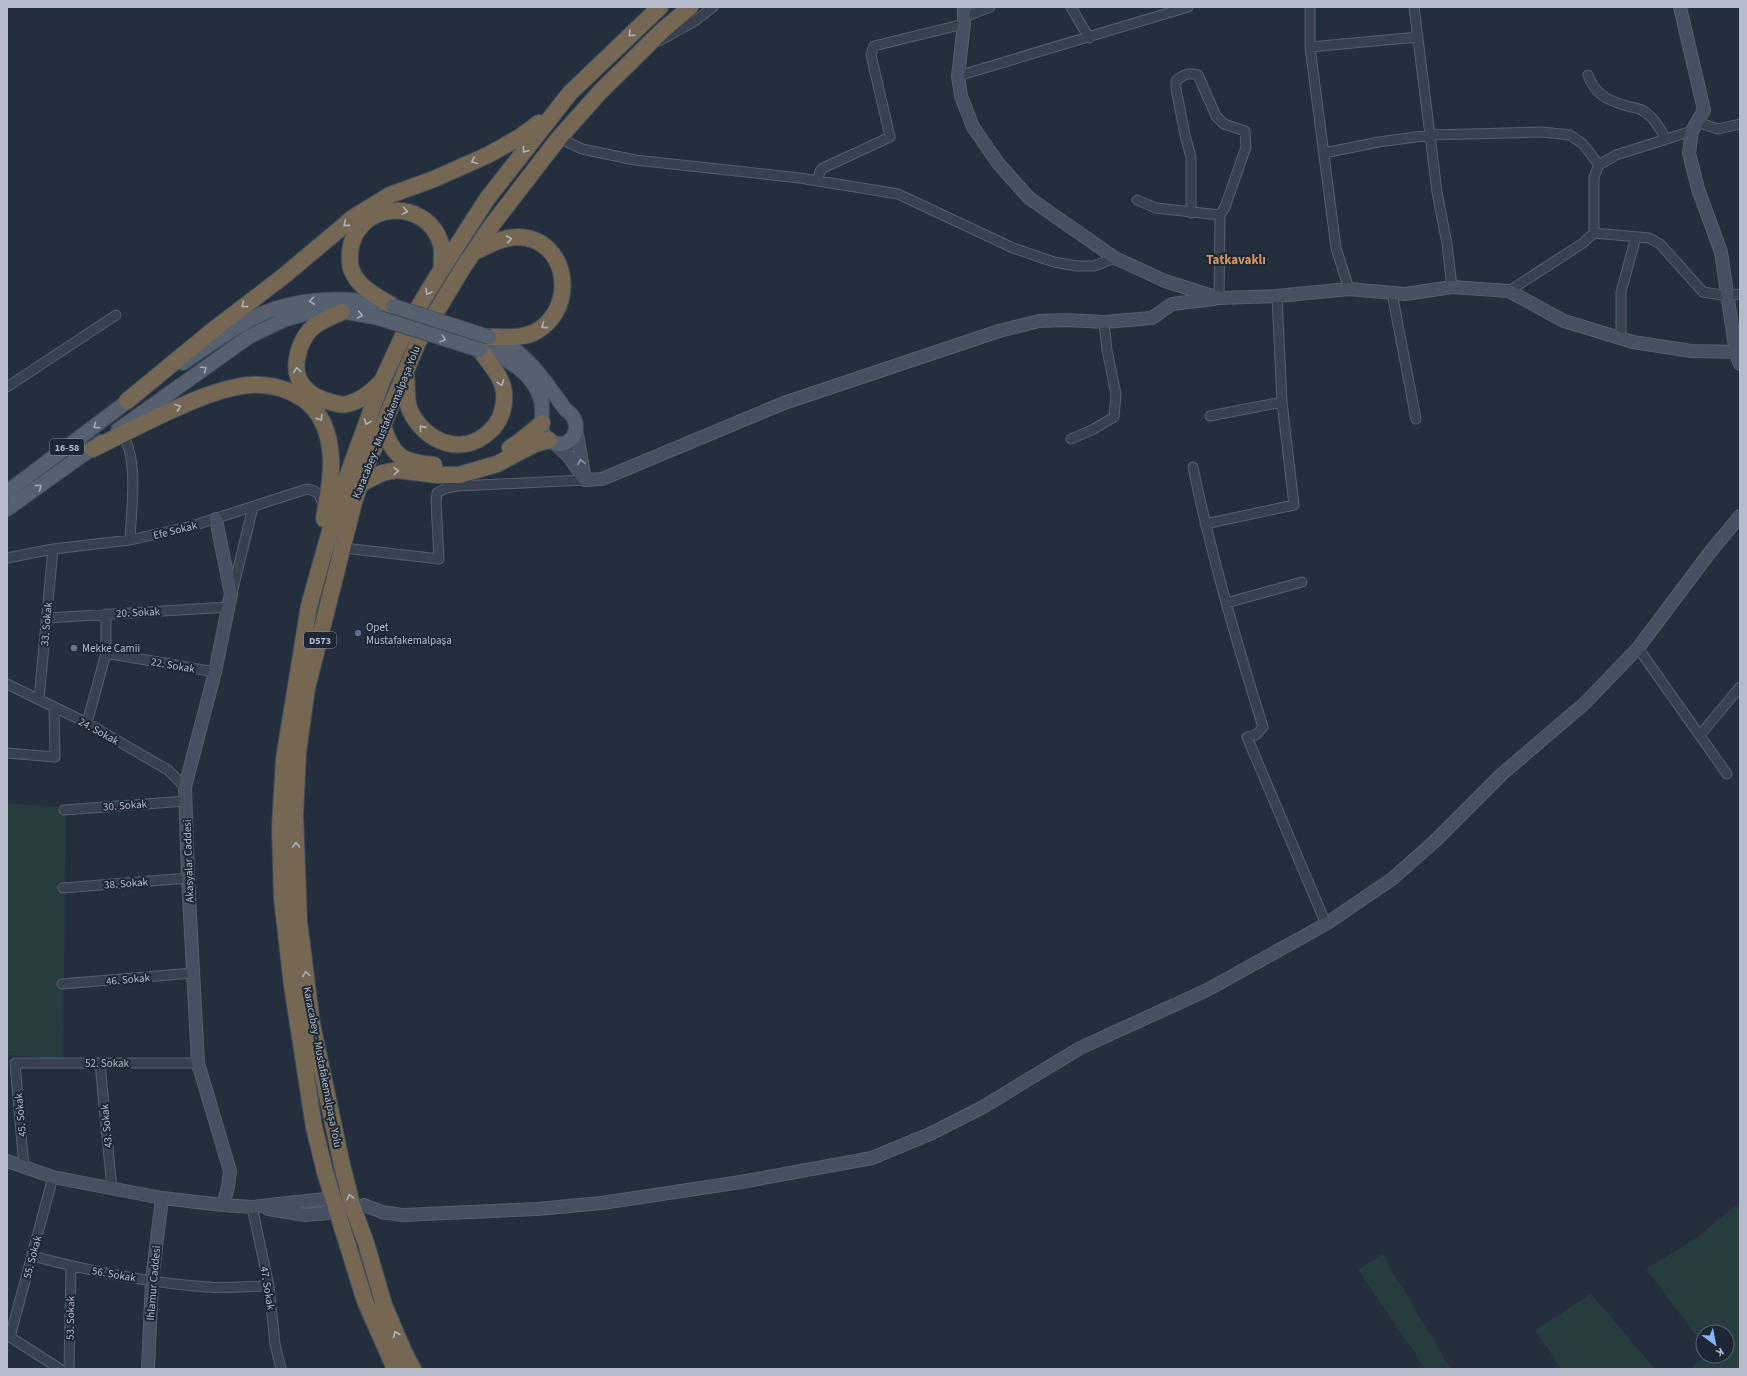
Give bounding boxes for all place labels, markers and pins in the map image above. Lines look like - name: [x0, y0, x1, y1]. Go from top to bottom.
- place label: Opet Mustafakemalpaşa: [366, 620, 452, 648]
- marker: Opet Mustafakemalpaşa: [353, 628, 363, 638]
- place label: Mekke Camii: [82, 641, 140, 656]
- marker: Mekke Camii: [69, 643, 79, 653]

